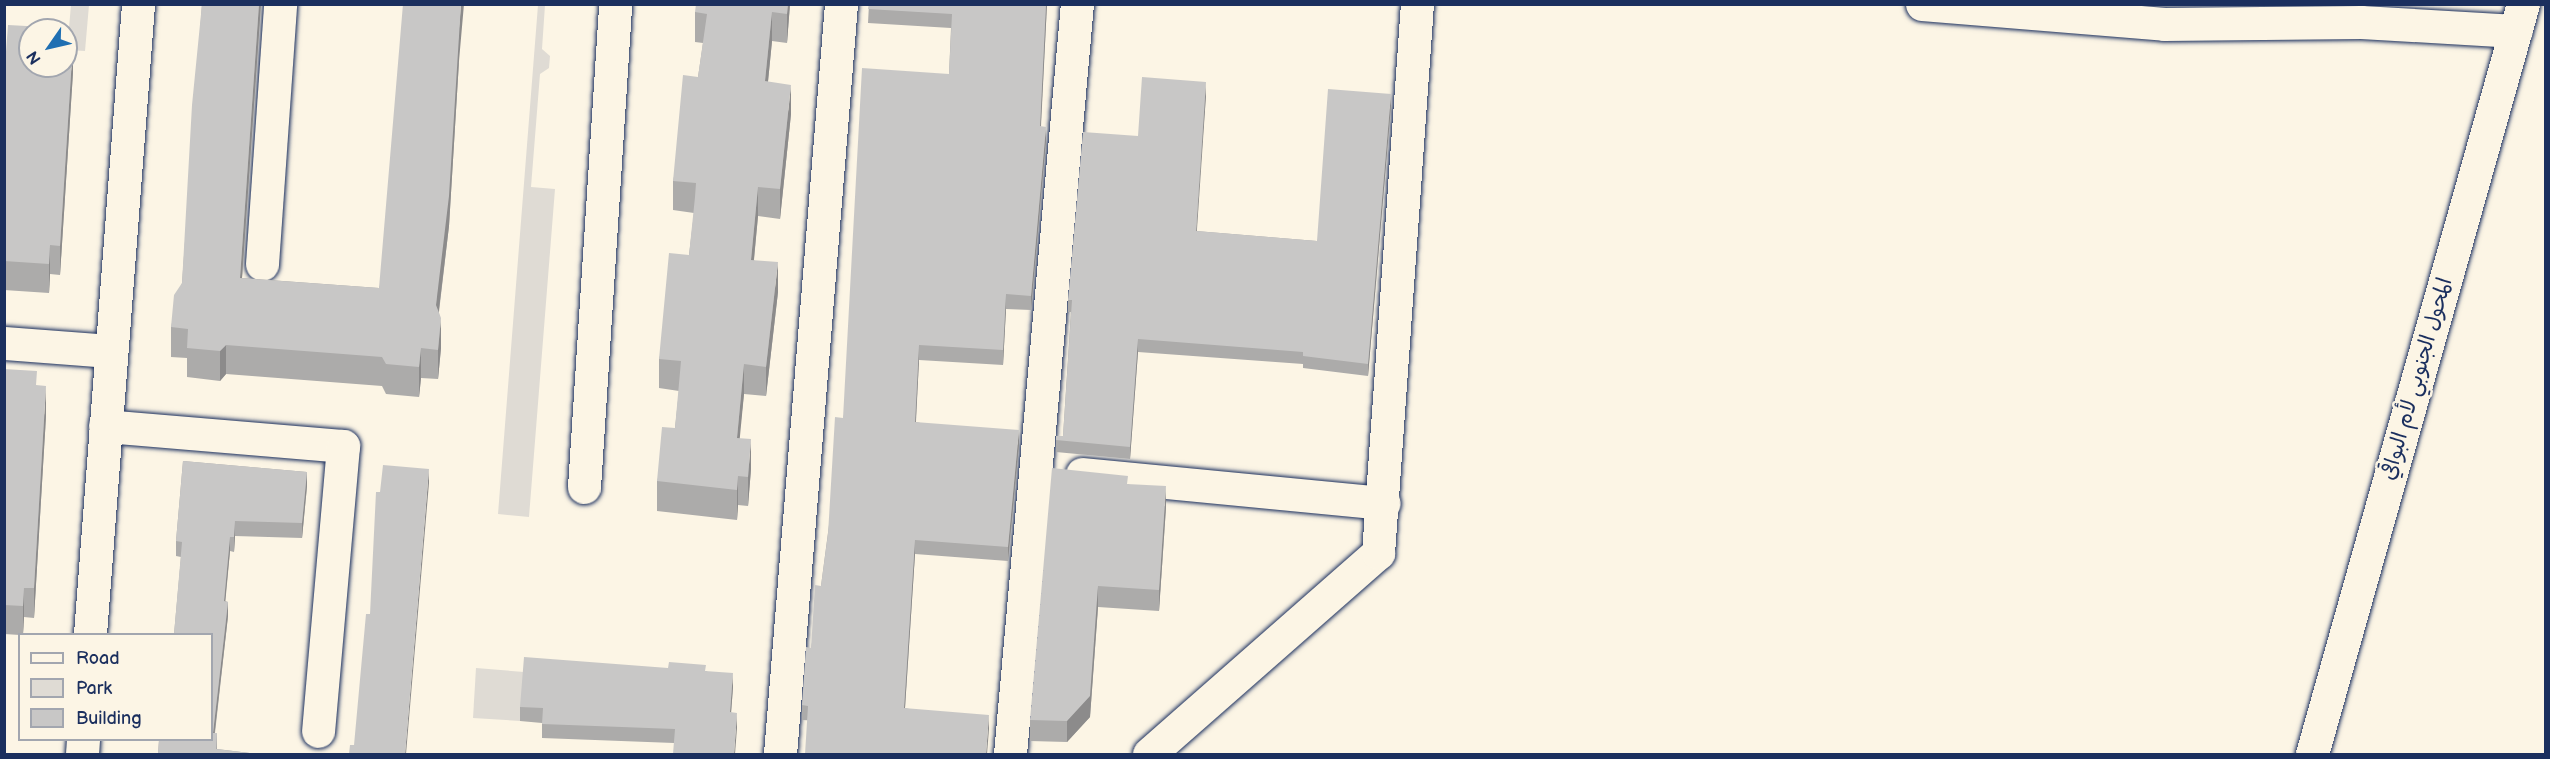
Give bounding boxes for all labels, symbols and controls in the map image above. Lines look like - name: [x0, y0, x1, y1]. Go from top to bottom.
- north arrow: [18, 18, 78, 78]
- text: N: [23, 47, 46, 68]
- street label: المحول الجنوبي لأم البواقي: [2376, 275, 2458, 483]
- legend: [18, 633, 213, 741]
- text: Road: [76, 648, 120, 669]
- text: Park: [76, 678, 112, 699]
- text: Building: [76, 708, 142, 729]

